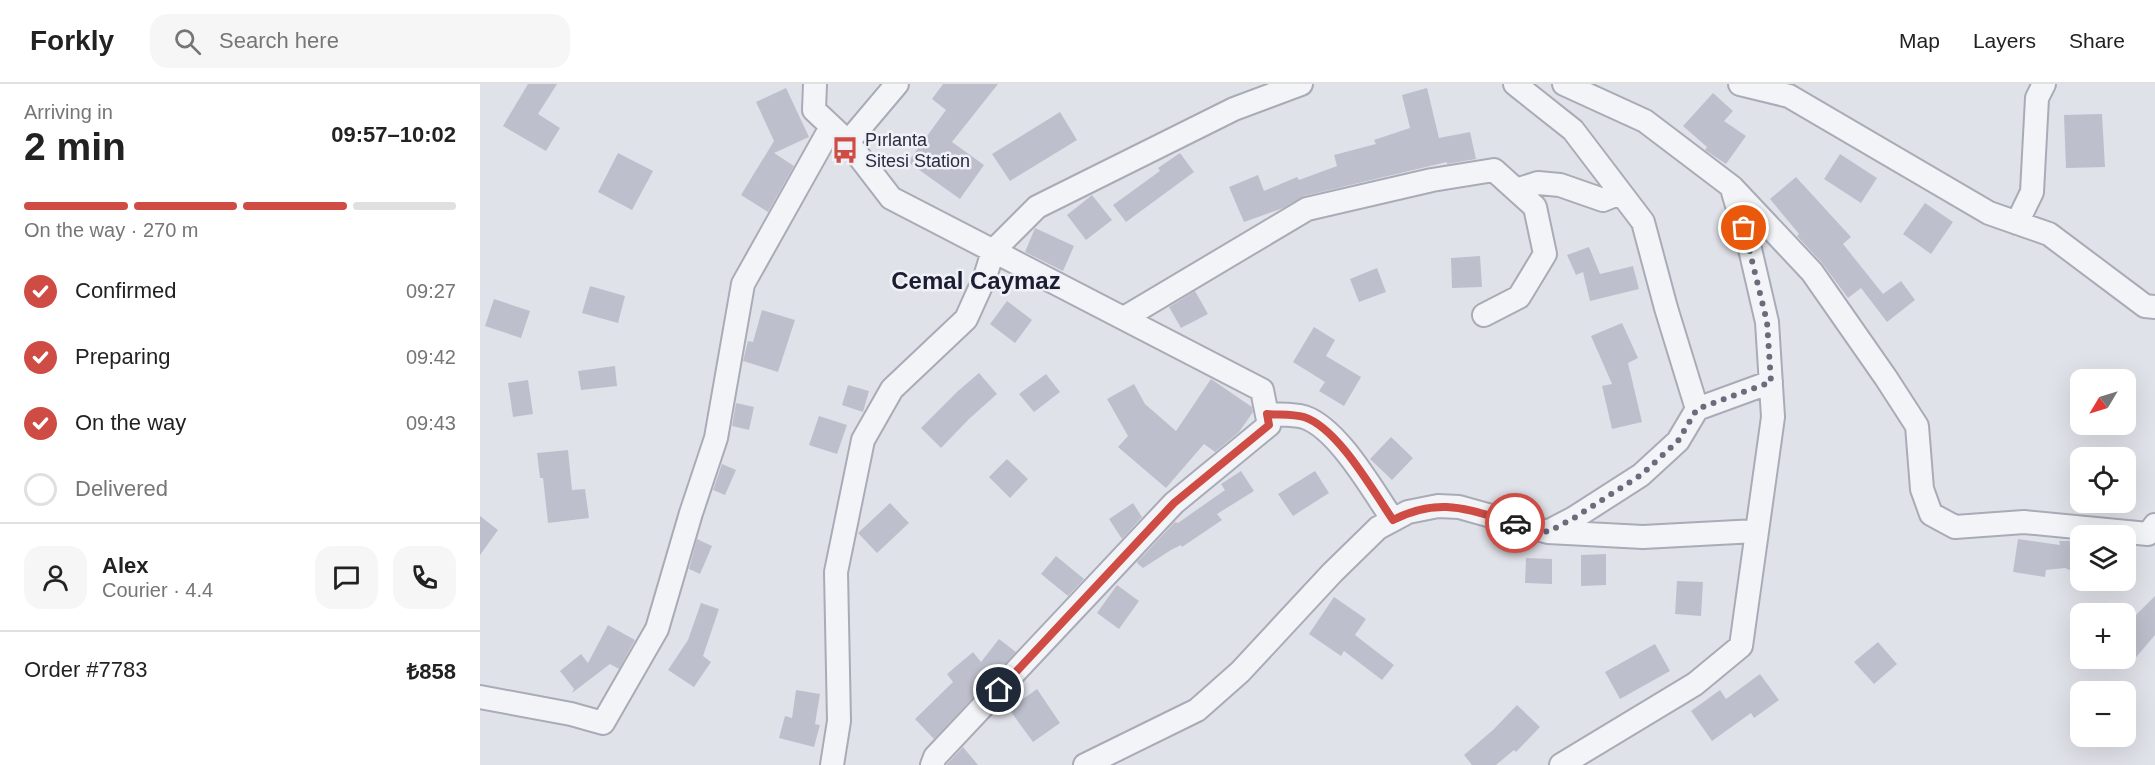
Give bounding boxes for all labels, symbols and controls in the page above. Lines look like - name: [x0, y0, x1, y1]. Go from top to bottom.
- search box: [150, 14, 570, 68]
- text: Forkly: [30, 25, 114, 56]
- icon: search: [171, 25, 204, 58]
- text: Search here: [219, 28, 339, 53]
- text: Map: [1899, 29, 1940, 52]
- text: Layers: [1973, 29, 2036, 52]
- text: Share: [2069, 29, 2125, 52]
- text: Arriving in: [24, 101, 113, 123]
- text: 09:57–10:02: [331, 122, 456, 147]
- text: 2 min: [24, 125, 126, 168]
- place label: Pırlanta Sitesi Station: [865, 130, 970, 171]
- bus stop icon: Pırlanta Sitesi Station: [830, 135, 860, 165]
- pin: [1718, 202, 1769, 253]
- icon: bag: [1727, 211, 1760, 244]
- text: On the way · 270 m: [24, 219, 199, 241]
- district label: Cemal Caymaz: [891, 267, 1061, 294]
- icon: check: [24, 275, 57, 308]
- text: Confirmed: [75, 278, 176, 303]
- text: 09:27: [406, 280, 456, 302]
- icon: check: [24, 341, 57, 374]
- text: Preparing: [75, 344, 170, 369]
- text: 09:42: [406, 346, 456, 368]
- north arrow: [2070, 369, 2136, 435]
- map controls: [2070, 369, 2136, 747]
- icon: check: [24, 407, 57, 440]
- text: On the way: [75, 410, 186, 435]
- text: 09:43: [406, 412, 456, 434]
- button: locate: [2070, 447, 2136, 513]
- text: Delivered: [75, 476, 168, 501]
- courier: [1485, 493, 1545, 553]
- icon: car: [1499, 507, 1532, 540]
- button: layers: [2070, 525, 2136, 591]
- button: person: [24, 546, 87, 609]
- button: chat: [315, 546, 378, 609]
- button: phone: [393, 546, 456, 609]
- text: Alex: [102, 553, 148, 578]
- text: Courier · 4.4: [102, 579, 213, 601]
- button: +: [2070, 603, 2136, 669]
- text: Order #7783: [24, 657, 148, 682]
- text: ₺858: [407, 659, 456, 684]
- pin: [973, 664, 1024, 715]
- icon: home: [982, 673, 1015, 706]
- button: −: [2070, 681, 2136, 747]

